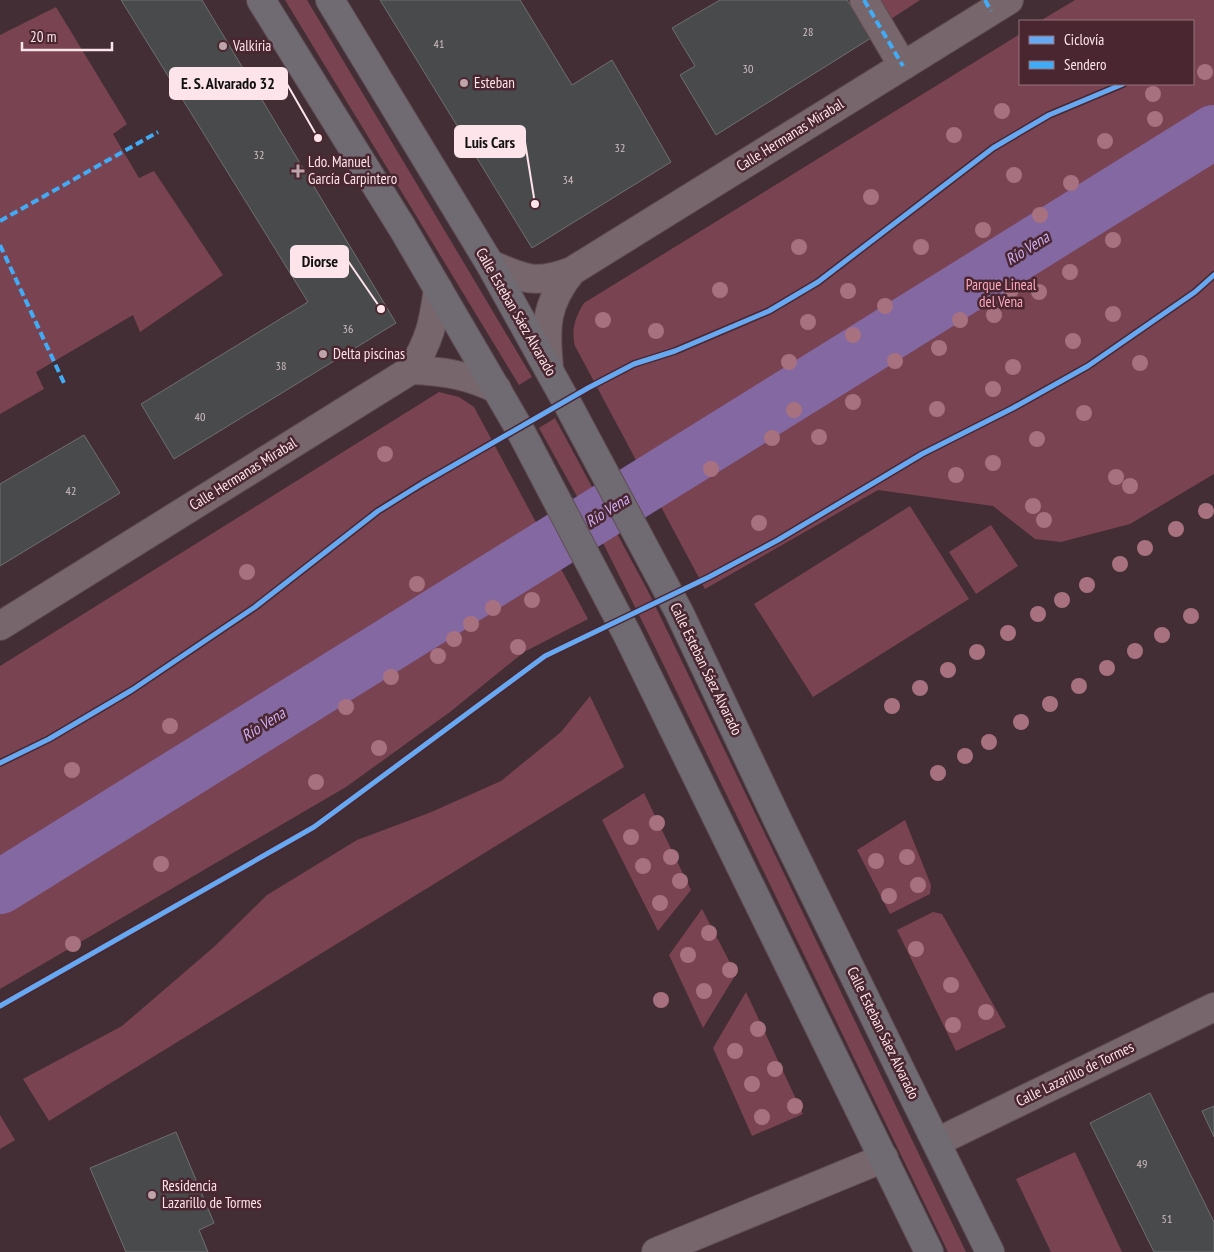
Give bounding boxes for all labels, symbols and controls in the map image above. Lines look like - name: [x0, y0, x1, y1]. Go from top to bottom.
- scale bar: [22, 20, 112, 52]
- legend: [1019, 20, 1194, 85]
- house number: 28: [803, 24, 813, 39]
- text: 20 m: [30, 27, 56, 46]
- text: Ciclovía: [1064, 30, 1104, 49]
- place label: Valkiria: [232, 36, 271, 55]
- house number: 41: [434, 36, 444, 51]
- marker: Valkiria: [217, 40, 229, 52]
- text: Sendero: [1064, 55, 1106, 74]
- house number: 30: [743, 61, 753, 76]
- callout: E. S. Alvarado 32: [170, 68, 287, 99]
- text: E. S. Alvarado 32: [181, 73, 275, 93]
- place label: Esteban: [474, 73, 515, 92]
- marker: Esteban: [458, 77, 470, 89]
- street label: Calle Hermanas Mirabal: [733, 94, 847, 175]
- callout: Luis Cars: [455, 126, 525, 157]
- text: Luis Cars: [465, 132, 516, 152]
- house number: 32: [615, 140, 625, 155]
- house number: 32: [254, 147, 264, 162]
- place label: Ldo. Manuel García Carpintero: [308, 152, 397, 188]
- marker: Ldo. Manuel García Carpintero: [292, 165, 304, 177]
- house number: 34: [563, 172, 574, 187]
- water label: Río Vena: [1001, 226, 1054, 269]
- street label: Calle Esteban Sáez Alvarado: [472, 244, 561, 379]
- callout: Diorse: [291, 246, 348, 277]
- text: Diorse: [302, 251, 338, 271]
- park label: Parque Lineal del Vena: [966, 275, 1037, 311]
- house number: 36: [343, 321, 353, 336]
- place label: Delta piscinas: [333, 344, 405, 363]
- marker: Delta piscinas: [317, 348, 329, 360]
- house number: 38: [276, 358, 286, 373]
- house number: 40: [195, 409, 205, 424]
- street label: Calle Hermanas Mirabal: [186, 433, 300, 514]
- house number: 42: [66, 483, 76, 498]
- water label: Río Vena: [581, 488, 634, 531]
- street label: Calle Esteban Sáez Alvarado: [666, 600, 747, 738]
- water label: Río Vena: [237, 702, 290, 745]
- street label: Calle Esteban Sáez Alvarado: [843, 964, 924, 1102]
- street label: Calle Lazarillo de Tormes: [1013, 1037, 1137, 1110]
- house number: 49: [1137, 1156, 1147, 1171]
- place label: Residencia Lazarillo de Tormes: [162, 1176, 262, 1212]
- marker: Residencia Lazarillo de Tormes: [146, 1189, 158, 1201]
- house number: 51: [1162, 1211, 1172, 1226]

